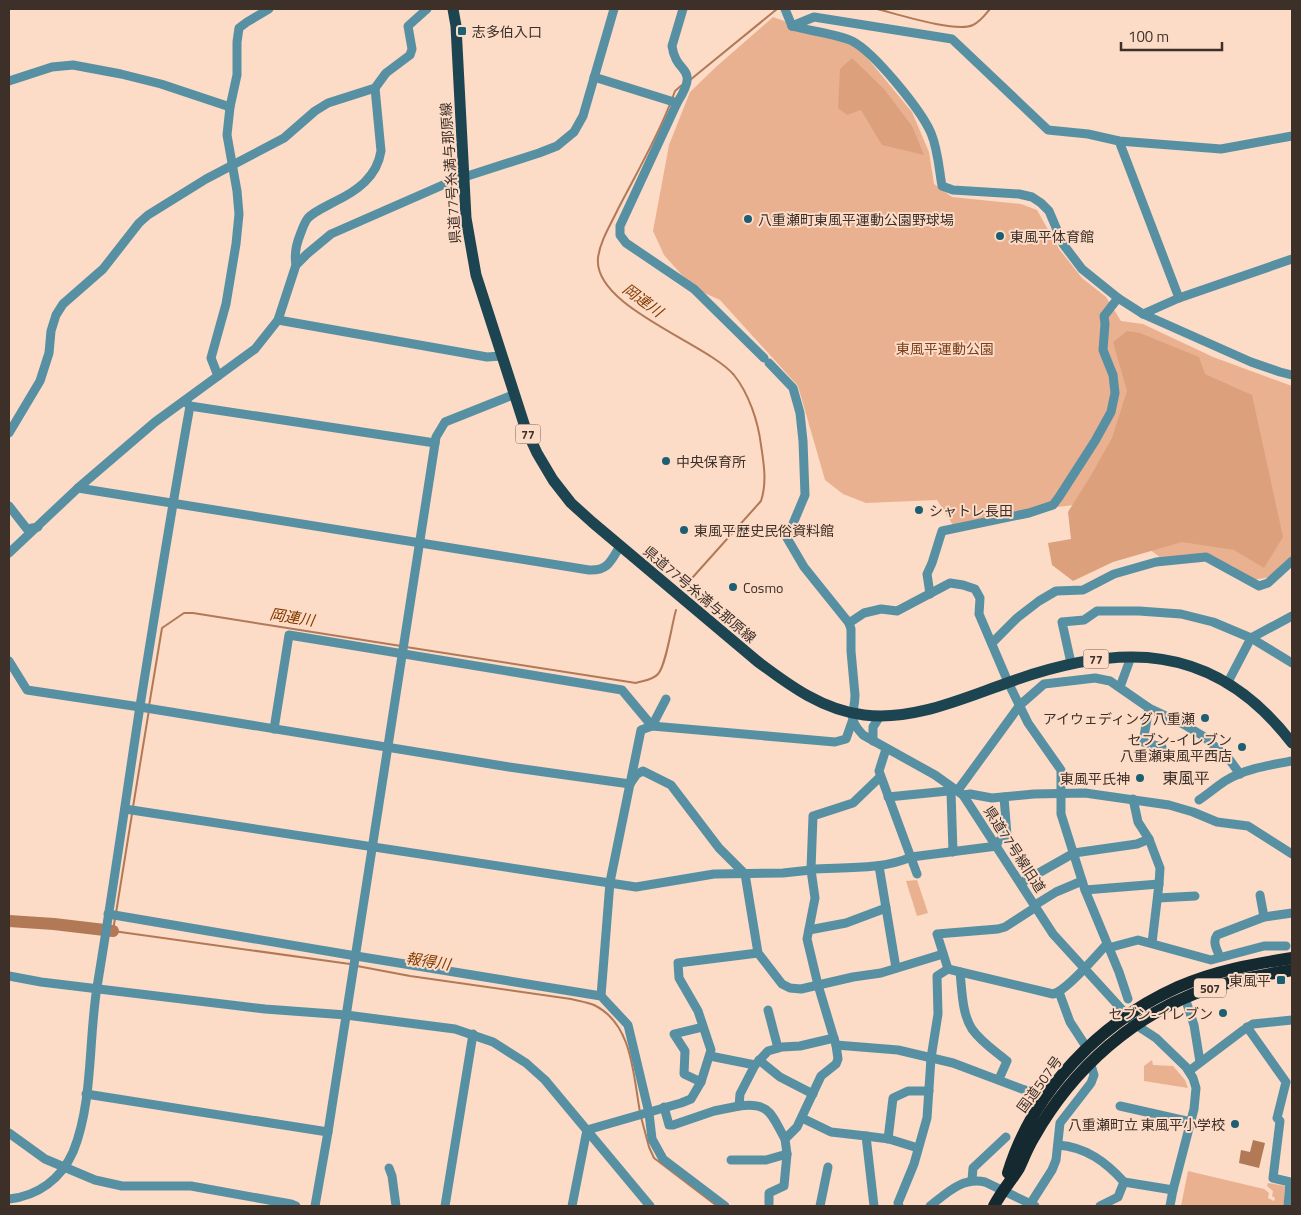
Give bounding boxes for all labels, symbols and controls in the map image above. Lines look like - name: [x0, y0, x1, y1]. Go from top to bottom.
- scale bar: [1121, 20, 1222, 52]
- place label: 志多伯入口: [472, 21, 542, 42]
- marker: 志多伯入口: [456, 25, 468, 37]
- text: 100 m: [1128, 25, 1169, 48]
- street label: 県道77号糸満与那原線: [435, 102, 465, 244]
- place label: 八重瀬町東風平運動公園野球場: [758, 209, 954, 230]
- marker: 八重瀬町東風平運動公園野球場: [742, 213, 754, 225]
- place label: 東風平体育館: [1010, 226, 1094, 247]
- marker: 東風平体育館: [994, 230, 1006, 242]
- water label: 岡連川: [618, 277, 670, 324]
- park label: 東風平運動公園: [896, 338, 994, 359]
- road number: 77: [516, 424, 540, 444]
- place label: 中央保育所: [676, 451, 746, 472]
- marker: 中央保育所: [660, 455, 672, 467]
- place label: シャトレ長田: [929, 500, 1013, 521]
- marker: シャトレ長田: [913, 504, 925, 516]
- place label: 東風平歴史民俗資料館: [694, 520, 834, 541]
- marker: 東風平歴史民俗資料館: [678, 524, 690, 536]
- street label: 県道77号糸満与那原線: [639, 540, 761, 648]
- place label: Cosmo: [743, 577, 783, 598]
- marker: Cosmo: [727, 581, 739, 593]
- water label: 岡連川: [268, 602, 318, 632]
- road number: 77: [1084, 650, 1108, 669]
- place label: アイウェディング八重瀬: [1043, 708, 1195, 729]
- marker: アイウェディング八重瀬: [1199, 712, 1211, 724]
- place label: セブン-イレブン 八重瀬東風平西店: [1120, 729, 1232, 766]
- marker: セブン-イレブン 八重瀬東風平西店: [1236, 741, 1248, 753]
- district label: 東風平: [1162, 766, 1210, 790]
- place label: 東風平氏神: [1060, 768, 1130, 789]
- marker: 東風平氏神: [1134, 772, 1146, 784]
- street label: 県道77号線旧道: [979, 801, 1051, 897]
- water label: 報得川: [404, 946, 454, 976]
- place label: 東風平: [1229, 970, 1271, 991]
- marker: 東風平: [1275, 974, 1287, 986]
- road number: 507: [1194, 978, 1226, 998]
- place label: セブン-イレブン: [1109, 1003, 1213, 1024]
- marker: セブン-イレブン: [1217, 1007, 1229, 1019]
- street label: 国道507号: [1011, 1051, 1067, 1117]
- place label: 八重瀬町立 東風平小学校: [1068, 1114, 1225, 1135]
- marker: 八重瀬町立 東風平小学校: [1229, 1118, 1241, 1130]

